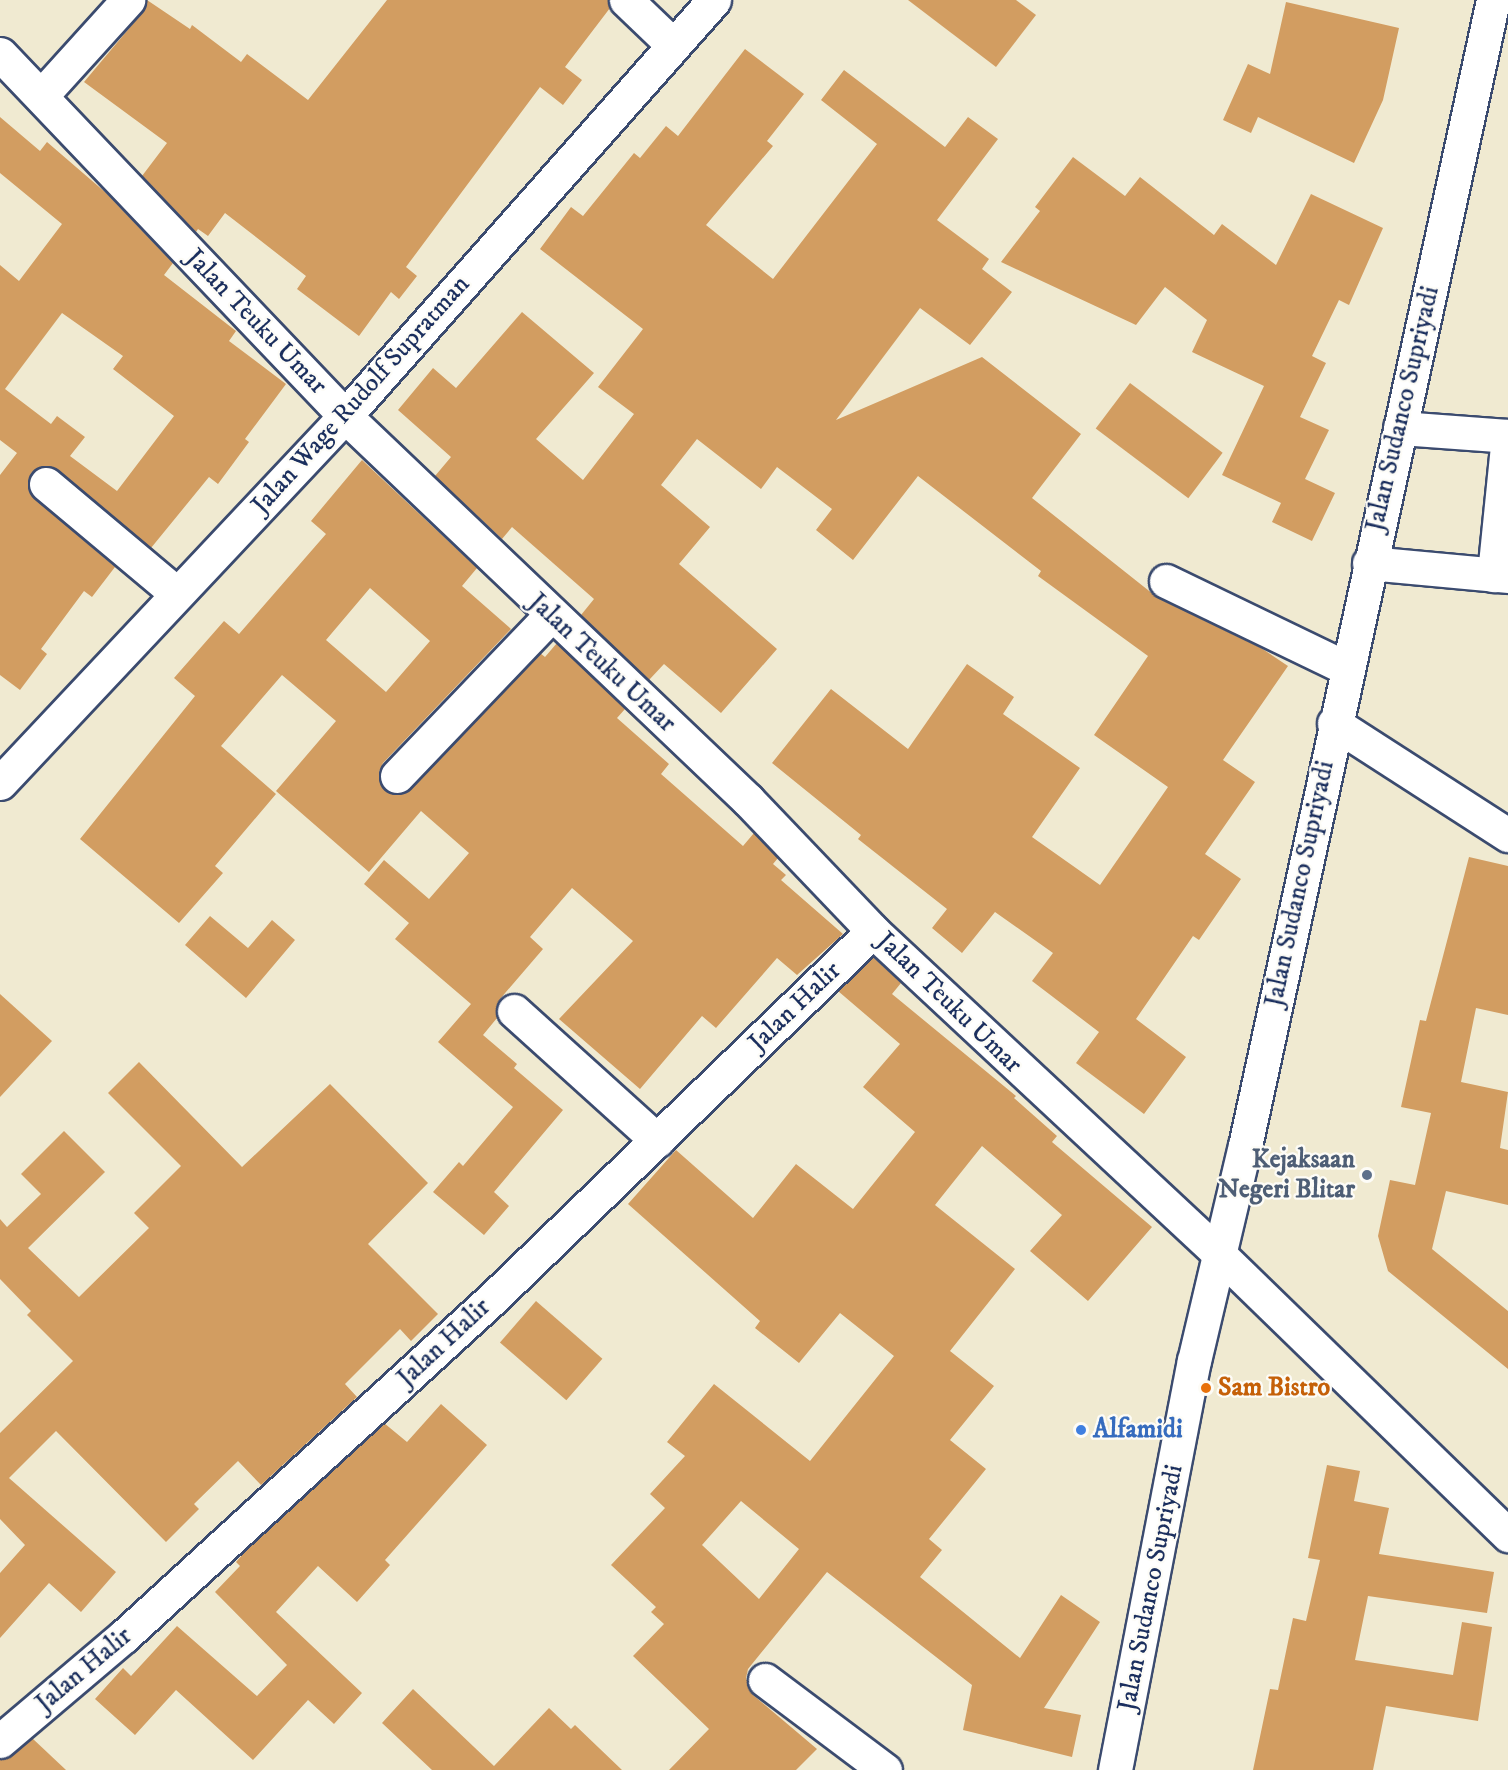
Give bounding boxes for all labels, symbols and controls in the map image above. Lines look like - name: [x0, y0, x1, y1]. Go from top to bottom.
- street label: Jalan Teuku Umar: [179, 243, 333, 401]
- street label: Jalan Wage Rudolf Supratman: [245, 269, 477, 521]
- street label: Jalan Sudanco Supriyadi: [1360, 283, 1446, 535]
- street label: Jalan Teuku Umar: [522, 587, 682, 739]
- street label: Jalan Sudanco Supriyadi: [1259, 758, 1341, 1010]
- street label: Jalan Teuku Umar: [870, 926, 1028, 1080]
- street label: Jalan Halir: [742, 956, 848, 1058]
- place label: Kejaksaan Negeri Blitar: [1218, 1144, 1355, 1206]
- marker: Kejaksaan Negeri Blitar: [1360, 1168, 1374, 1182]
- street label: Jalan Halir: [391, 1292, 497, 1394]
- place label: Sam Bistro: [1218, 1372, 1330, 1404]
- marker: Sam Bistro: [1199, 1381, 1213, 1395]
- place label: Alfamidi: [1093, 1414, 1183, 1446]
- marker: Alfamidi: [1074, 1423, 1088, 1437]
- street label: Jalan Sudanco Supriyadi: [1112, 1462, 1190, 1714]
- street label: Jalan Halir: [30, 1621, 138, 1719]

